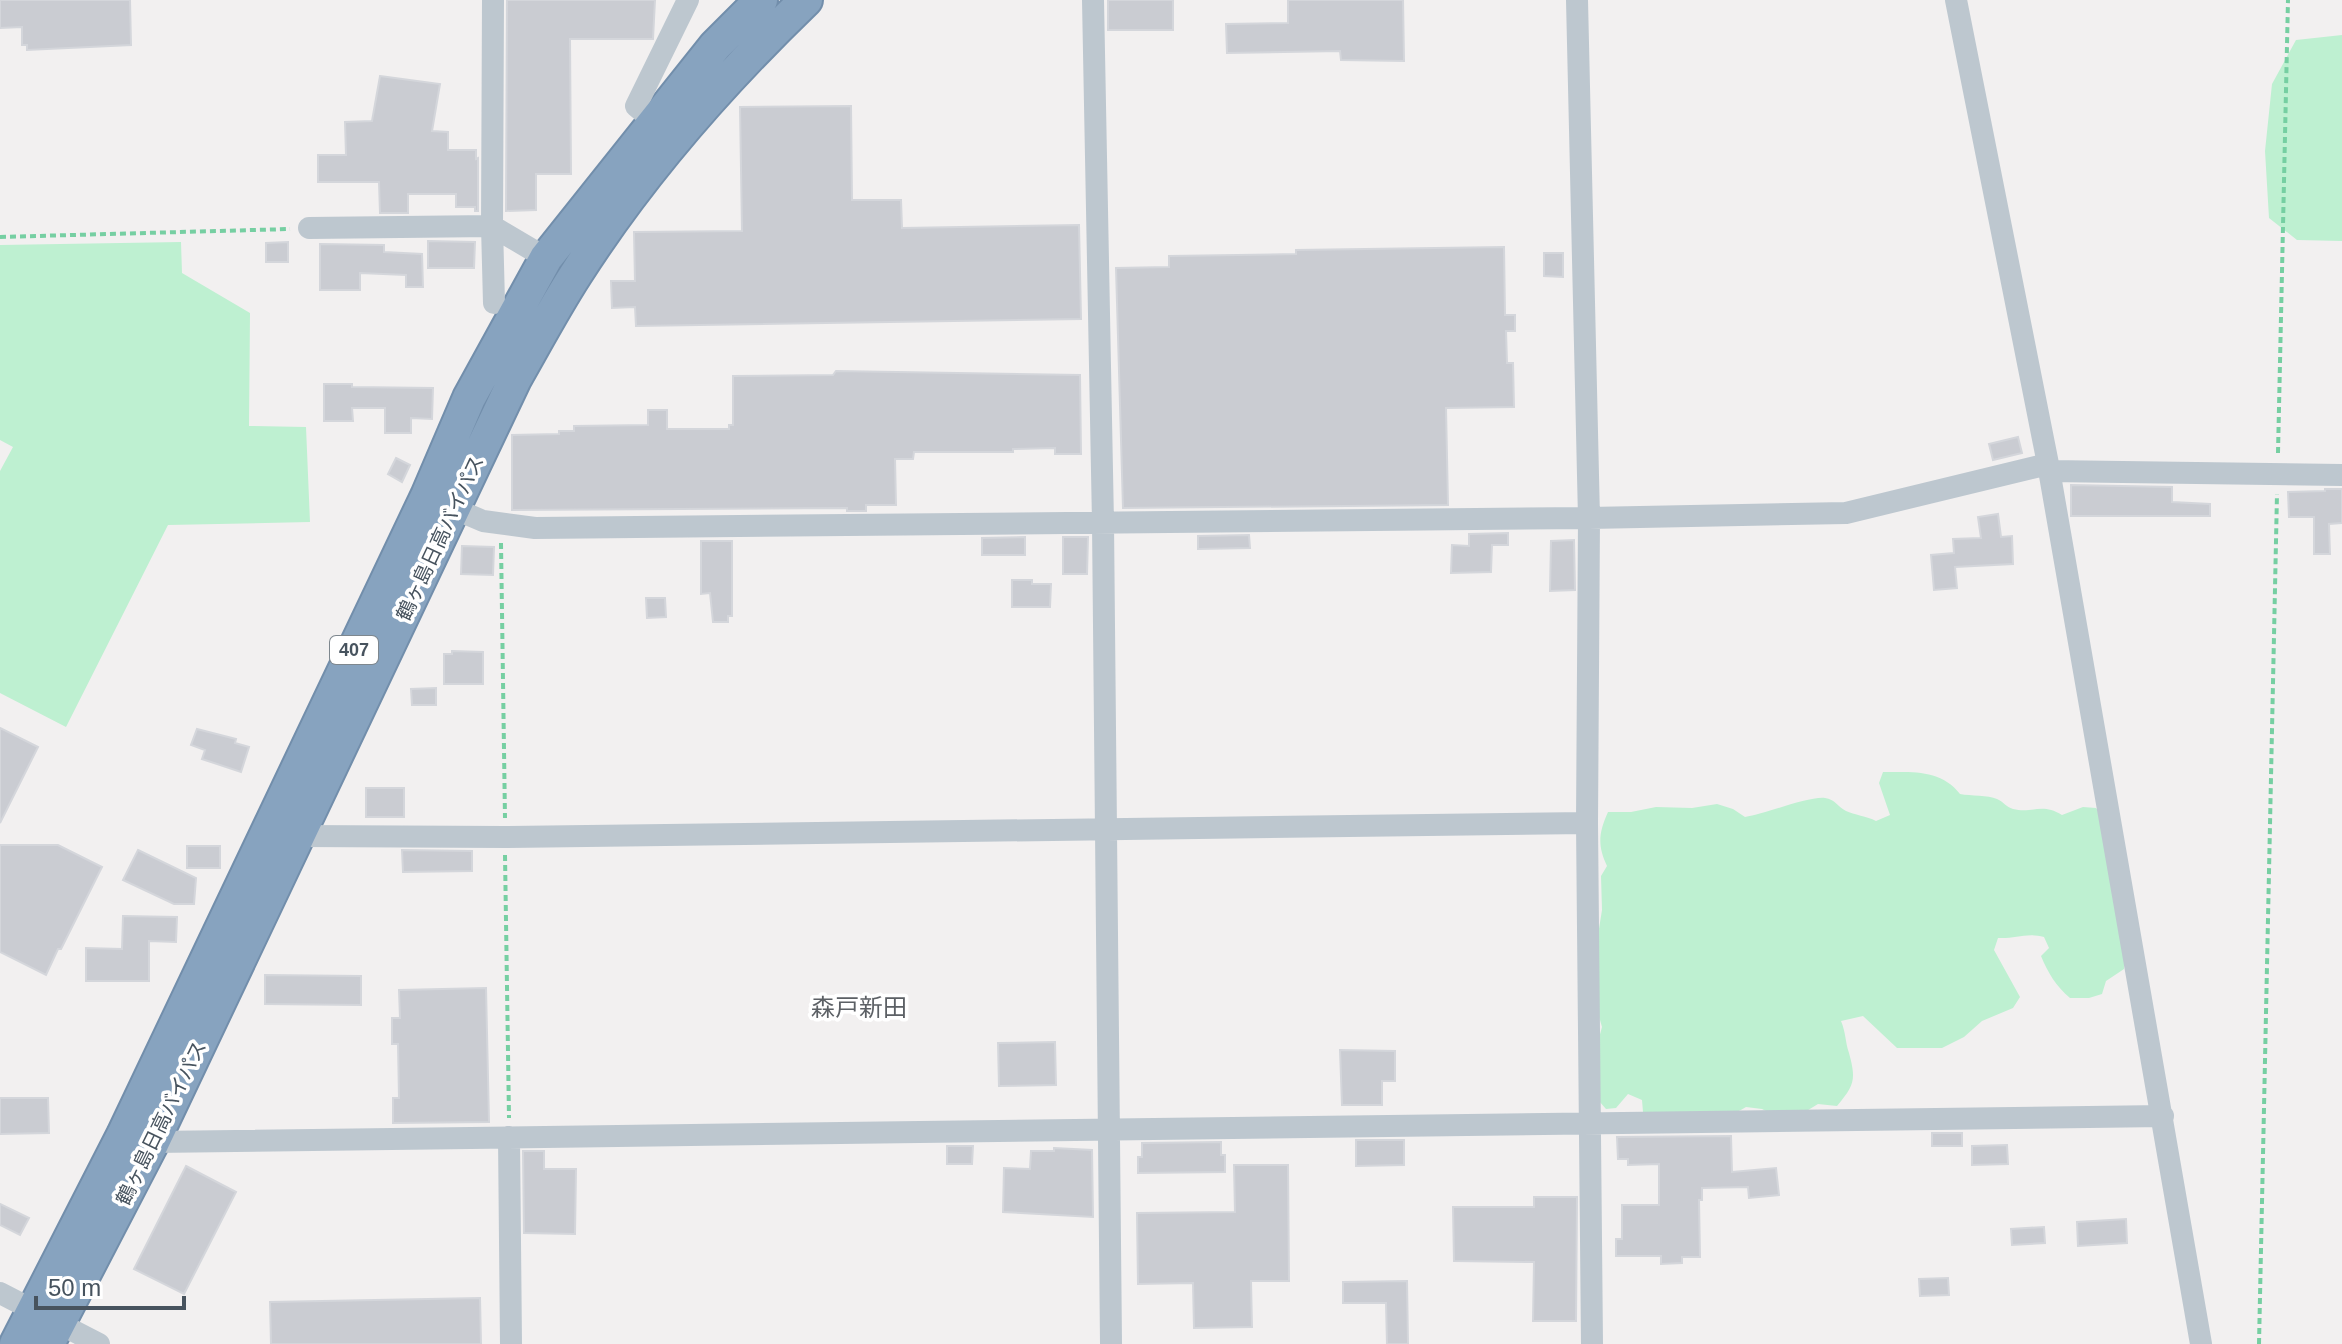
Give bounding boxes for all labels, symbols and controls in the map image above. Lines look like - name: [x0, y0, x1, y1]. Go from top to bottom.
- street label: 鶴ヶ島日高バイパス: [392, 452, 488, 624]
- road number: 407: [330, 636, 378, 664]
- district label: 森戸新田: [811, 994, 907, 1021]
- street label: 鶴ヶ島日高バイパス: [112, 1037, 210, 1209]
- scale bar: [36, 1260, 184, 1310]
- text: 50 m: [48, 1274, 101, 1301]

